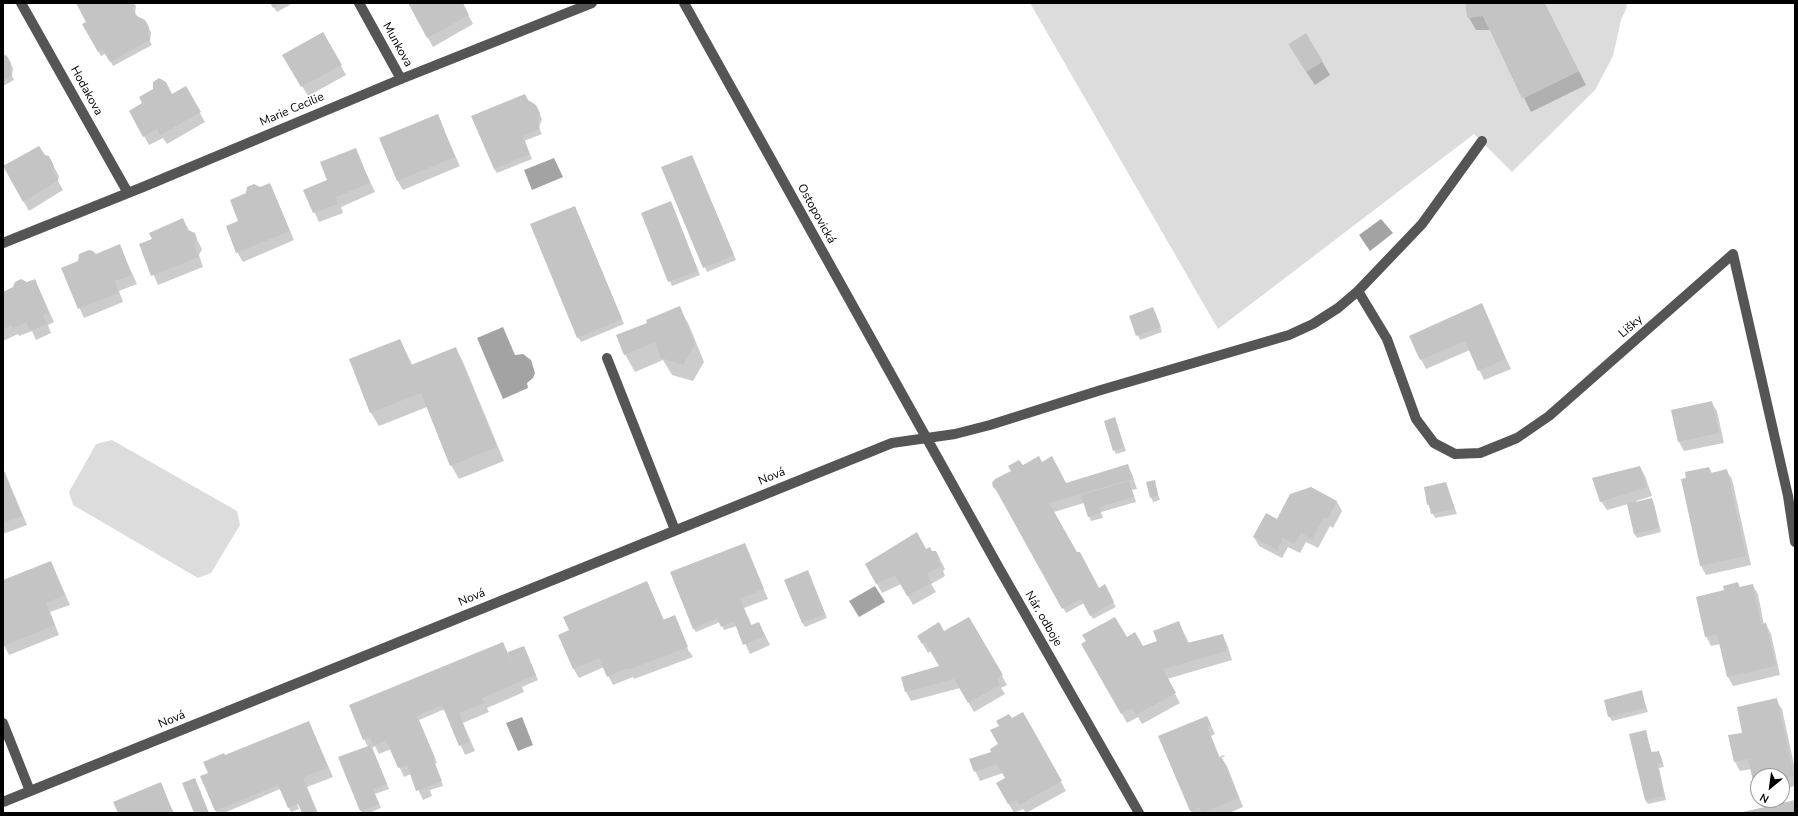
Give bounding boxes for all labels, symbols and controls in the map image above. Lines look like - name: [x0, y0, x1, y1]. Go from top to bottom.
- street label: Munkova: [379, 20, 415, 70]
- street label: Hodakova: [67, 64, 105, 118]
- street label: Marie Cecilie: [258, 90, 326, 130]
- street label: Ostopovická: [794, 182, 838, 246]
- street label: Lišky: [1616, 313, 1646, 341]
- street label: Nová: [756, 465, 788, 489]
- street label: Nová: [456, 586, 488, 610]
- street label: Nár. odboje: [1021, 589, 1065, 649]
- street label: Nová: [156, 708, 188, 732]
- north arrow: [1750, 768, 1790, 808]
- text: N: [1757, 790, 1772, 807]

